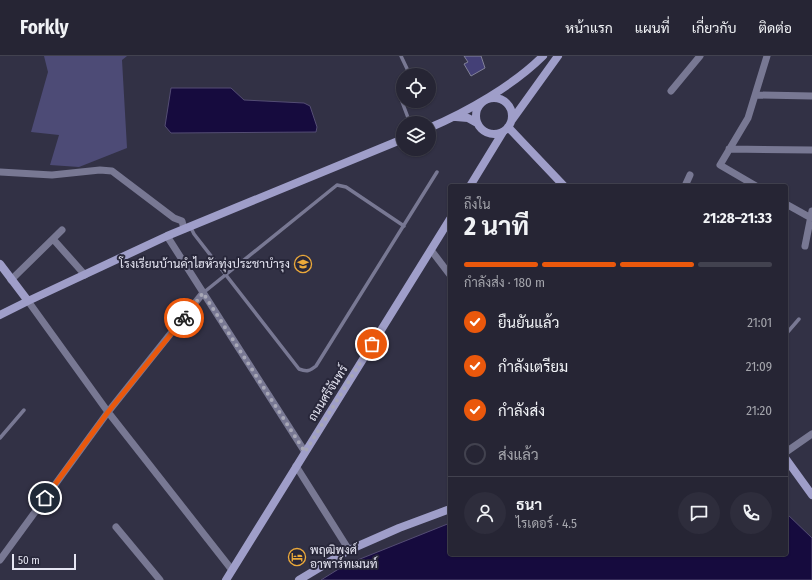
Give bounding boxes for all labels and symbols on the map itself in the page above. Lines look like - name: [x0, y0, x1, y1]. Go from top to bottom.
- school or university icon: โรงเรียนบ้านคำไฮหัวทุ่งประชาบำรุง: [293, 254, 313, 274]
- place label: โรงเรียนบ้านคำไฮหัวทุ่งประชาบำรุง: [118, 256, 290, 273]
- courier: [164, 298, 204, 338]
- pin: [355, 327, 389, 361]
- street label: ถนนศรีจันทร์: [304, 362, 351, 424]
- pin: [28, 481, 62, 515]
- place label: พฤฒิพงศ์ อาพาร์ทเมนท์: [310, 542, 378, 571]
- hotel icon: พฤฒิพงศ์ อาพาร์ทเมนท์: [287, 547, 307, 567]
- scale bar: [12, 552, 76, 571]

